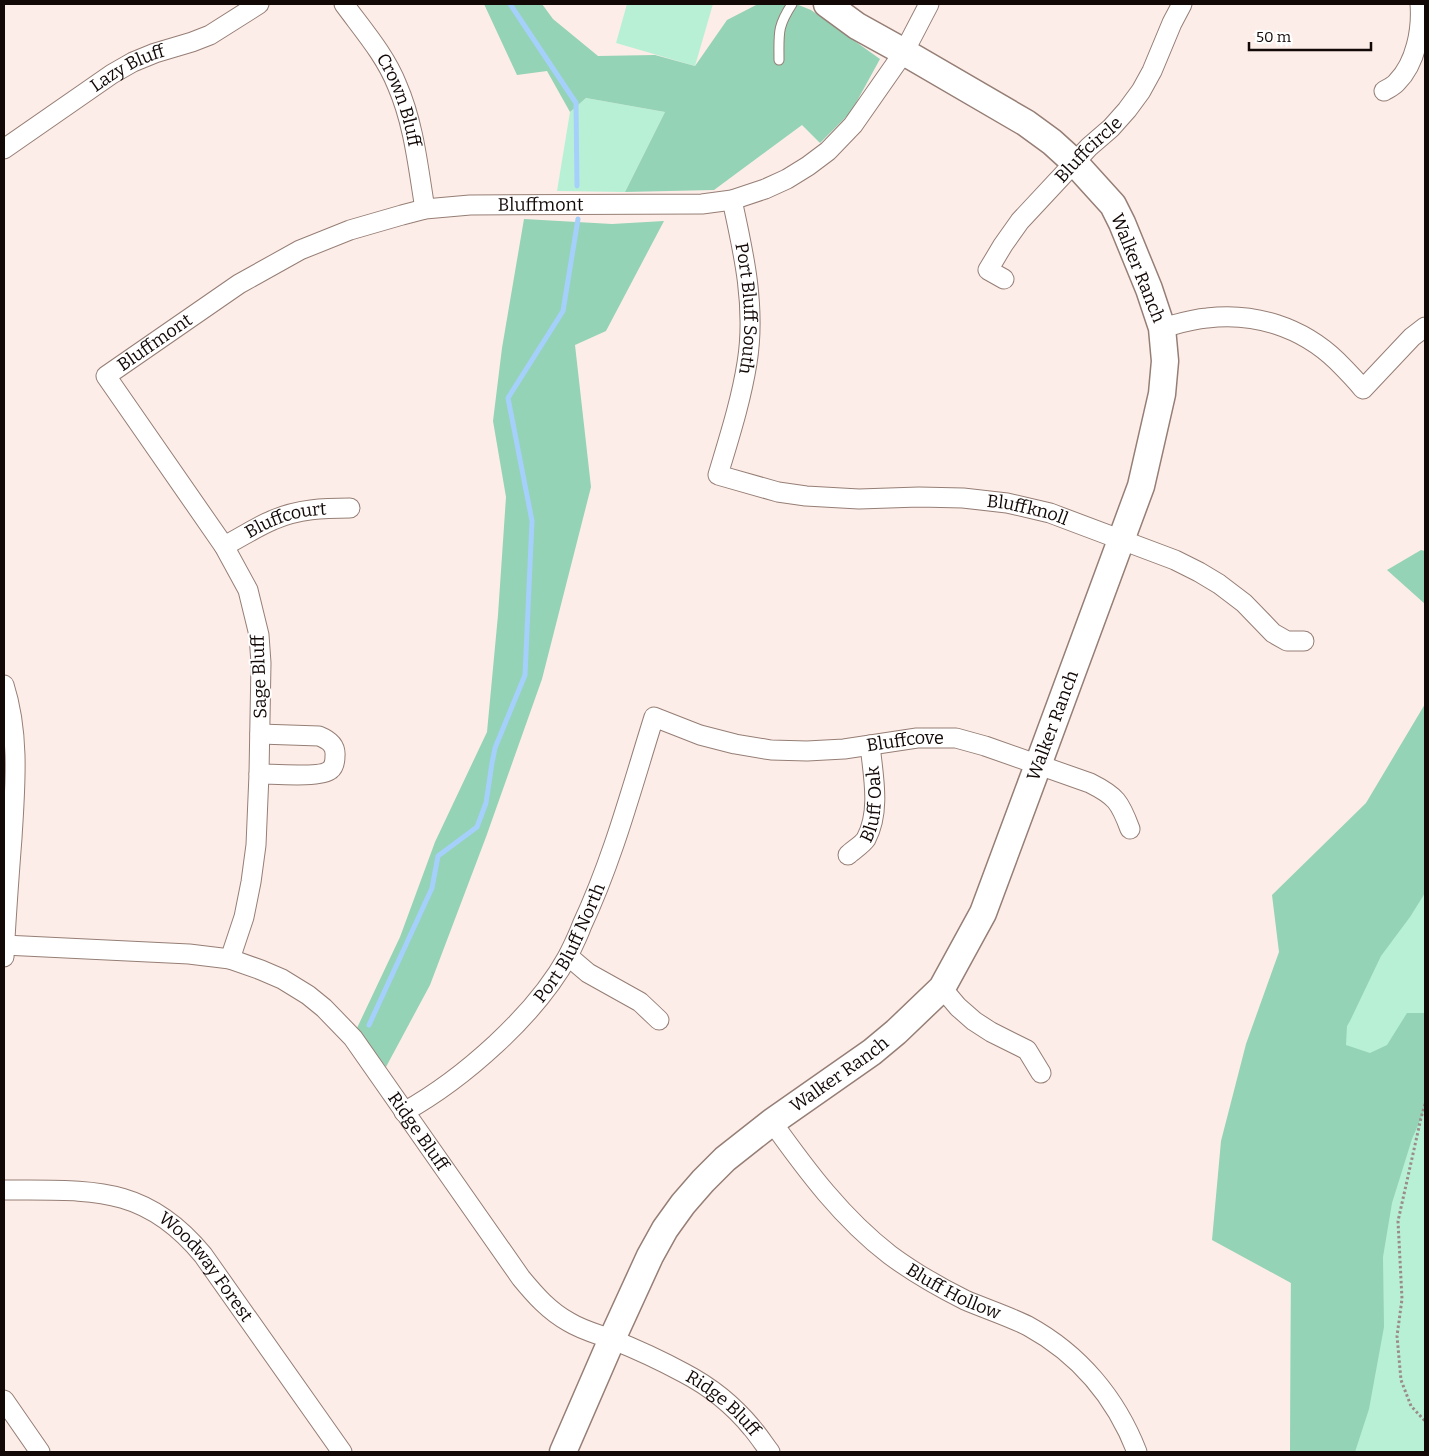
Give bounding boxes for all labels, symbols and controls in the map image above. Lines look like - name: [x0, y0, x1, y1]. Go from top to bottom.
- scale bar: [1249, 20, 1372, 52]
- text: 50 m: [1256, 28, 1292, 46]
- street label: Lazy Bluff: [86, 39, 169, 97]
- street label: Crown Bluff: [372, 49, 426, 150]
- street label: Bluffcircle: [1050, 112, 1127, 187]
- street label: Bluffmont: [498, 194, 584, 216]
- street label: Walker Ranch: [1106, 210, 1170, 326]
- street label: Port Bluff South: [730, 241, 761, 376]
- street label: Bluffmont: [113, 309, 197, 376]
- street label: Bluffknoll: [986, 490, 1071, 530]
- street label: Bluffcourt: [241, 497, 328, 543]
- street label: Sage Bluff: [246, 633, 271, 719]
- street label: Walker Ranch: [1022, 667, 1083, 784]
- street label: Bluffcove: [865, 727, 944, 756]
- street label: Bluff Oak: [855, 764, 886, 846]
- street label: Port Bluff North: [529, 880, 610, 1007]
- street label: Walker Ranch: [786, 1032, 893, 1117]
- street label: Ridge Bluff: [383, 1088, 454, 1176]
- street label: Woodway Forest: [154, 1207, 258, 1326]
- street label: Bluff Hollow: [902, 1258, 1004, 1324]
- street label: Ridge Bluff: [682, 1365, 766, 1442]

